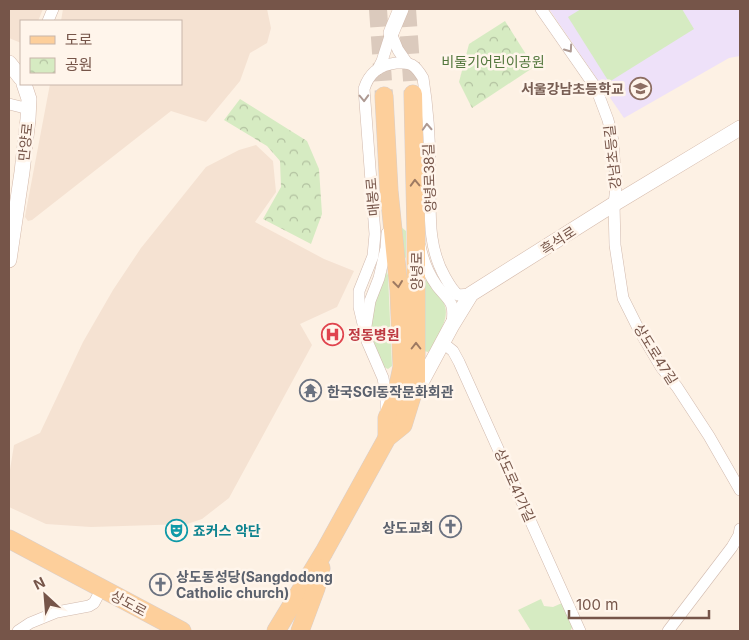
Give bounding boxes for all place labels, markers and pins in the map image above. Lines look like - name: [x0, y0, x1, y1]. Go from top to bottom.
- school or university icon: 서울강남초등학교: [628, 76, 652, 100]
- place label: 서울강남초등학교: [521, 80, 624, 97]
- hospital icon: 정동병원: [320, 322, 344, 346]
- place label: 정동병원: [348, 326, 400, 343]
- temple icon: 한국SGI동작문화회관: [299, 379, 323, 403]
- place label: 한국SGI동작문화회관: [327, 383, 454, 400]
- church icon: 상도교회: [438, 515, 462, 539]
- theatre icon: 죠커스 악단: [165, 518, 189, 542]
- place label: 상도교회: [382, 519, 434, 536]
- place label: 죠커스 악단: [193, 522, 261, 539]
- place label: 상도동성당(Sangdodong Catholic church): [176, 568, 333, 601]
- church icon: 상도동성당(Sangdodong Catholic church): [148, 572, 172, 596]

